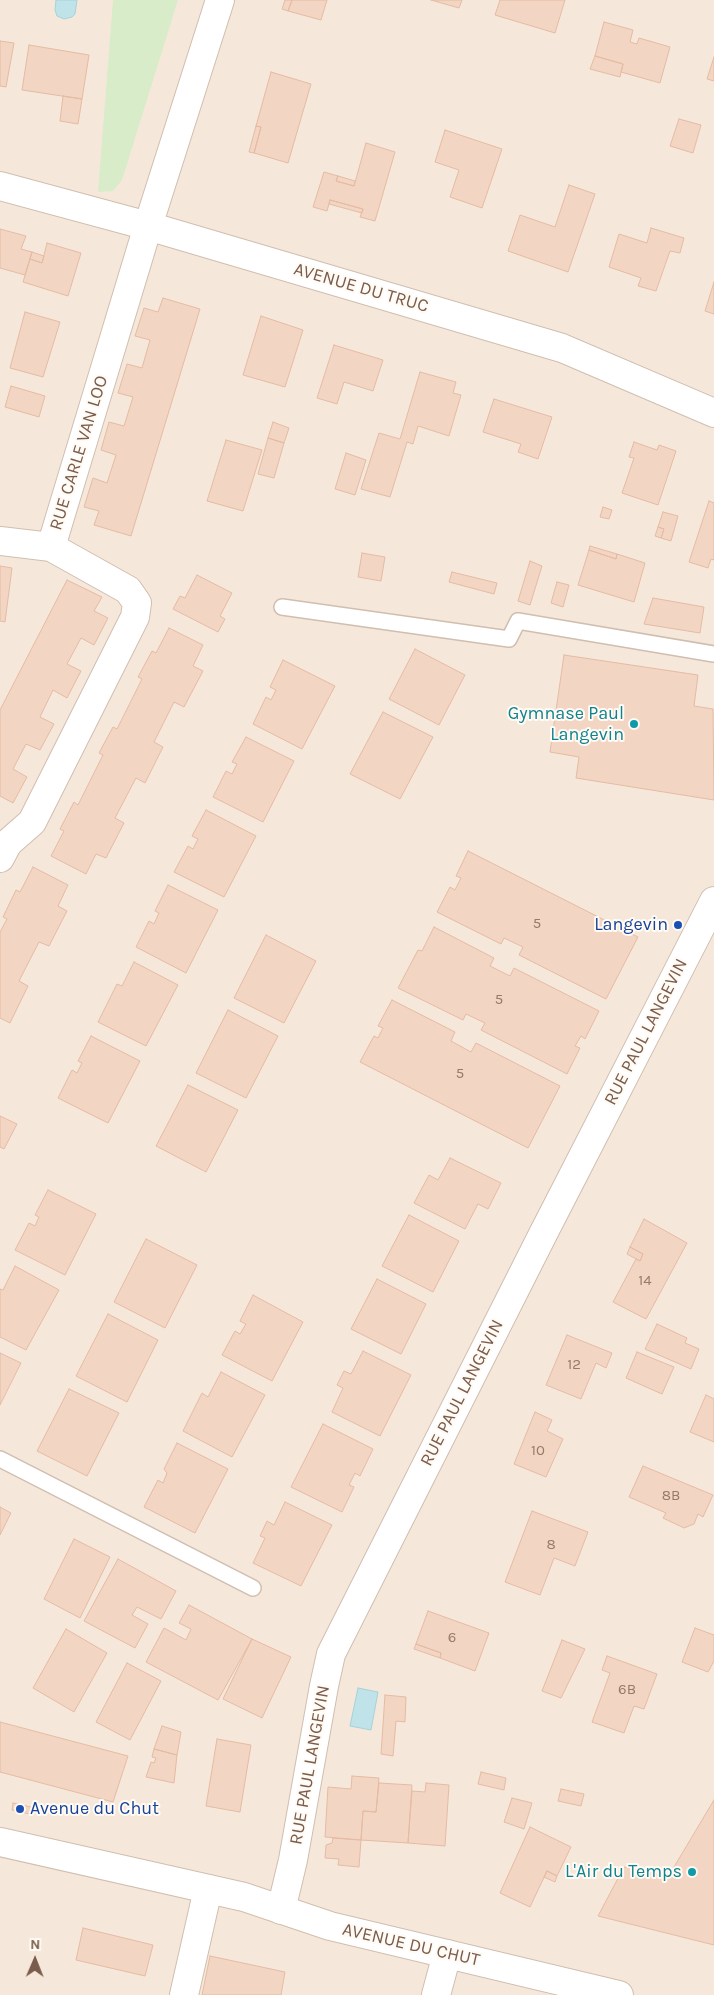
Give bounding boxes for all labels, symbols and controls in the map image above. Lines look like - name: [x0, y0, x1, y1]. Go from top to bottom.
- street label: AVENUE DU TRUC: [291, 258, 431, 318]
- street label: RUE CARLE VAN LOO: [45, 373, 113, 533]
- place label: Gymnase Paul Langevin: [508, 703, 624, 746]
- marker: Gymnase Paul Langevin: [628, 718, 640, 730]
- place label: Langevin: [594, 914, 668, 936]
- house number: 5: [533, 915, 541, 933]
- marker: Langevin: [672, 919, 684, 931]
- street label: RUE PAUL LANGEVIN: [600, 955, 692, 1109]
- house number: 5: [495, 991, 503, 1009]
- house number: 5: [456, 1065, 464, 1083]
- house number: 14: [638, 1272, 652, 1290]
- street label: RUE PAUL LANGEVIN: [416, 1316, 508, 1470]
- house number: 12: [567, 1356, 581, 1374]
- house number: 10: [531, 1442, 545, 1460]
- house number: 8B: [662, 1487, 680, 1505]
- house number: 8: [546, 1536, 556, 1554]
- house number: 6: [448, 1629, 456, 1647]
- house number: 6B: [618, 1681, 636, 1699]
- street label: RUE PAUL LANGEVIN: [285, 1684, 335, 1846]
- place label: Avenue du Chut: [30, 1798, 159, 1820]
- marker: Avenue du Chut: [14, 1803, 26, 1815]
- place label: L'Air du Temps: [565, 1861, 682, 1883]
- marker: L'Air du Temps: [686, 1866, 698, 1878]
- street label: AVENUE DU CHUT: [340, 1919, 482, 1971]
- north arrow: [10, 1935, 60, 1985]
- text: N: [30, 1936, 40, 1953]

